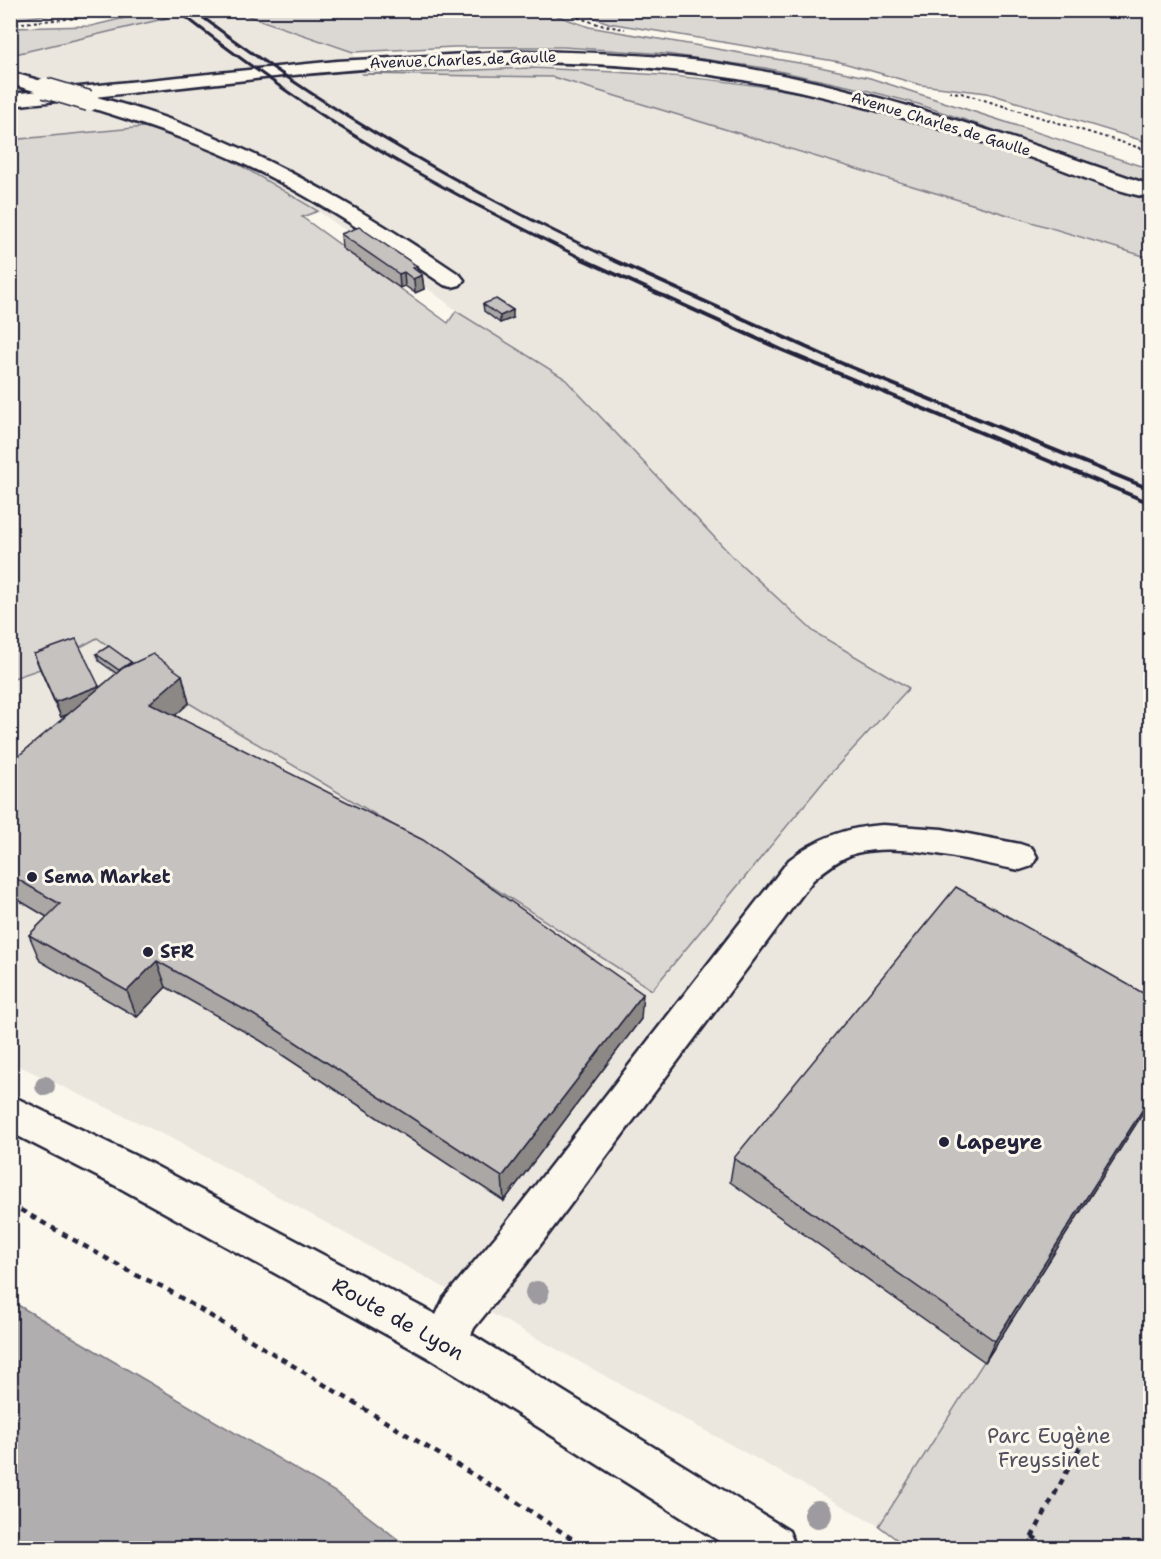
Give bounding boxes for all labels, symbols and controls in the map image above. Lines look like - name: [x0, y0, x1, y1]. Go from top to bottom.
- street label: Avenue Charles de Gaulle: [369, 47, 557, 73]
- street label: Avenue Charles de Gaulle: [849, 87, 1033, 161]
- place label: Sema Market: [44, 865, 171, 889]
- marker: Sema Market: [25, 870, 39, 884]
- place label: SFR: [160, 940, 194, 964]
- marker: SFR: [141, 945, 155, 959]
- place label: Lapeyre: [956, 1128, 1042, 1156]
- marker: Lapeyre: [937, 1135, 951, 1149]
- street label: Route de Lyon: [327, 1271, 469, 1367]
- park label: Parc Eugène Freyssinet: [987, 1422, 1111, 1474]

